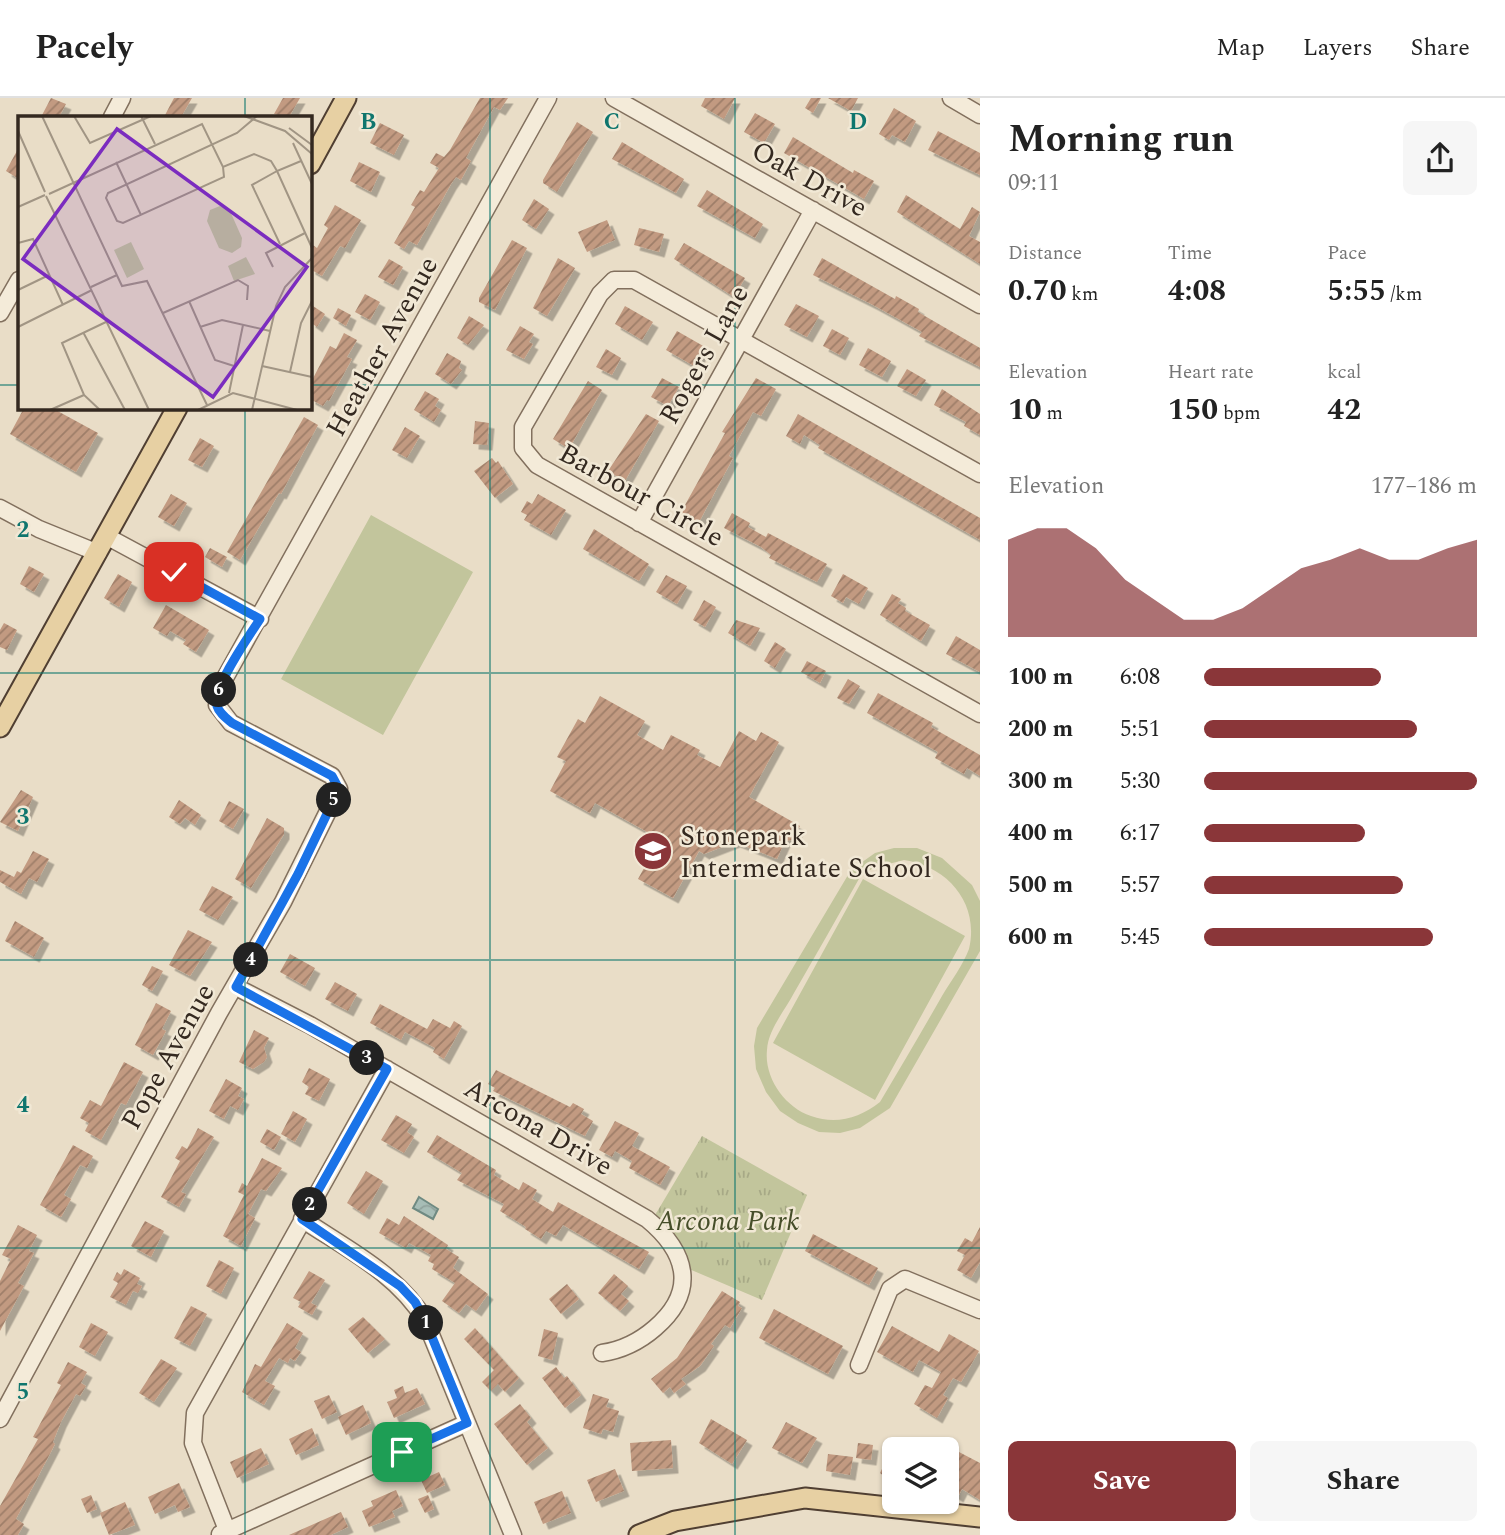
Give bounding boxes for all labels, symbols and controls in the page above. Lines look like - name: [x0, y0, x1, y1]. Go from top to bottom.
- text: Pacely: [35, 23, 133, 73]
- text: Map: [1216, 30, 1265, 66]
- text: Layers: [1303, 30, 1373, 66]
- text: Share: [1411, 30, 1470, 66]
- text: B: [360, 105, 376, 140]
- text: C: [604, 105, 620, 140]
- text: D: [849, 105, 867, 140]
- text: Morning run: [1008, 111, 1234, 169]
- inset map: [18, 116, 312, 410]
- button: share: [1403, 121, 1477, 195]
- street label: Oak Drive: [743, 130, 875, 229]
- text: 09:11: [1008, 166, 1060, 201]
- text: Distance: [1008, 239, 1082, 268]
- text: Time: [1168, 239, 1212, 268]
- text: Pace: [1327, 239, 1367, 268]
- street label: Heather Avenue: [315, 249, 450, 445]
- text: 0.70: [1008, 268, 1067, 314]
- text: 4:08: [1168, 268, 1226, 314]
- text: 5:55: [1327, 268, 1386, 314]
- street label: Rogers Lane: [648, 277, 760, 432]
- text: km: [1067, 280, 1098, 309]
- text: /km: [1386, 280, 1422, 309]
- text: Elevation: [1008, 358, 1088, 387]
- text: Heart rate: [1168, 358, 1254, 387]
- text: kcal: [1327, 358, 1361, 387]
- text: 10: [1008, 387, 1042, 433]
- text: 150: [1168, 387, 1218, 433]
- text: 42: [1327, 387, 1361, 433]
- text: m: [1042, 399, 1063, 428]
- text: bpm: [1218, 399, 1261, 428]
- street label: Barbour Circle: [551, 432, 732, 559]
- text: Elevation: [1008, 469, 1104, 504]
- text: 177–186 m: [1371, 469, 1477, 504]
- text: 2: [17, 513, 30, 548]
- pin: [144, 542, 204, 602]
- icon: check: [155, 553, 193, 591]
- text: 100 m: [1008, 660, 1073, 695]
- text: 6:08: [1120, 660, 1160, 695]
- pin: 6: [202, 672, 236, 708]
- text: 6: [213, 675, 224, 704]
- text: 200 m: [1008, 712, 1073, 747]
- text: 5:51: [1120, 712, 1160, 747]
- text: 300 m: [1008, 764, 1073, 799]
- text: 5:30: [1120, 764, 1160, 799]
- pin: 5: [316, 782, 352, 818]
- text: 5: [328, 785, 339, 814]
- text: 3: [17, 800, 30, 835]
- place label: Stonepark Intermediate School: [680, 815, 932, 890]
- text: 400 m: [1008, 816, 1073, 851]
- text: 6:17: [1120, 816, 1160, 851]
- school or university icon: Stonepark Intermediate School: [632, 830, 674, 872]
- text: 500 m: [1008, 868, 1073, 903]
- text: 5:57: [1120, 868, 1160, 903]
- text: 600 m: [1008, 920, 1073, 955]
- text: 5:45: [1120, 920, 1160, 955]
- pin: 4: [233, 942, 268, 978]
- text: 4: [245, 945, 256, 974]
- street label: Pope Avenue: [110, 976, 226, 1138]
- pin: 3: [350, 1040, 384, 1076]
- text: 3: [361, 1043, 372, 1072]
- street label: Arcona Drive: [456, 1067, 621, 1187]
- text: 4: [17, 1088, 30, 1123]
- pin: 2: [292, 1188, 328, 1222]
- text: 2: [304, 1190, 315, 1219]
- park label: Arcona Park: [655, 1200, 800, 1243]
- pin: 1: [408, 1306, 444, 1340]
- text: 1: [420, 1308, 431, 1337]
- text: 5: [17, 1375, 29, 1410]
- pin: [372, 1422, 432, 1482]
- icon: arrive: [383, 1433, 421, 1471]
- map controls: [882, 1437, 959, 1514]
- button: layers: [882, 1437, 959, 1514]
- button: Save: [1008, 1441, 1236, 1521]
- button: Share: [1250, 1441, 1477, 1521]

